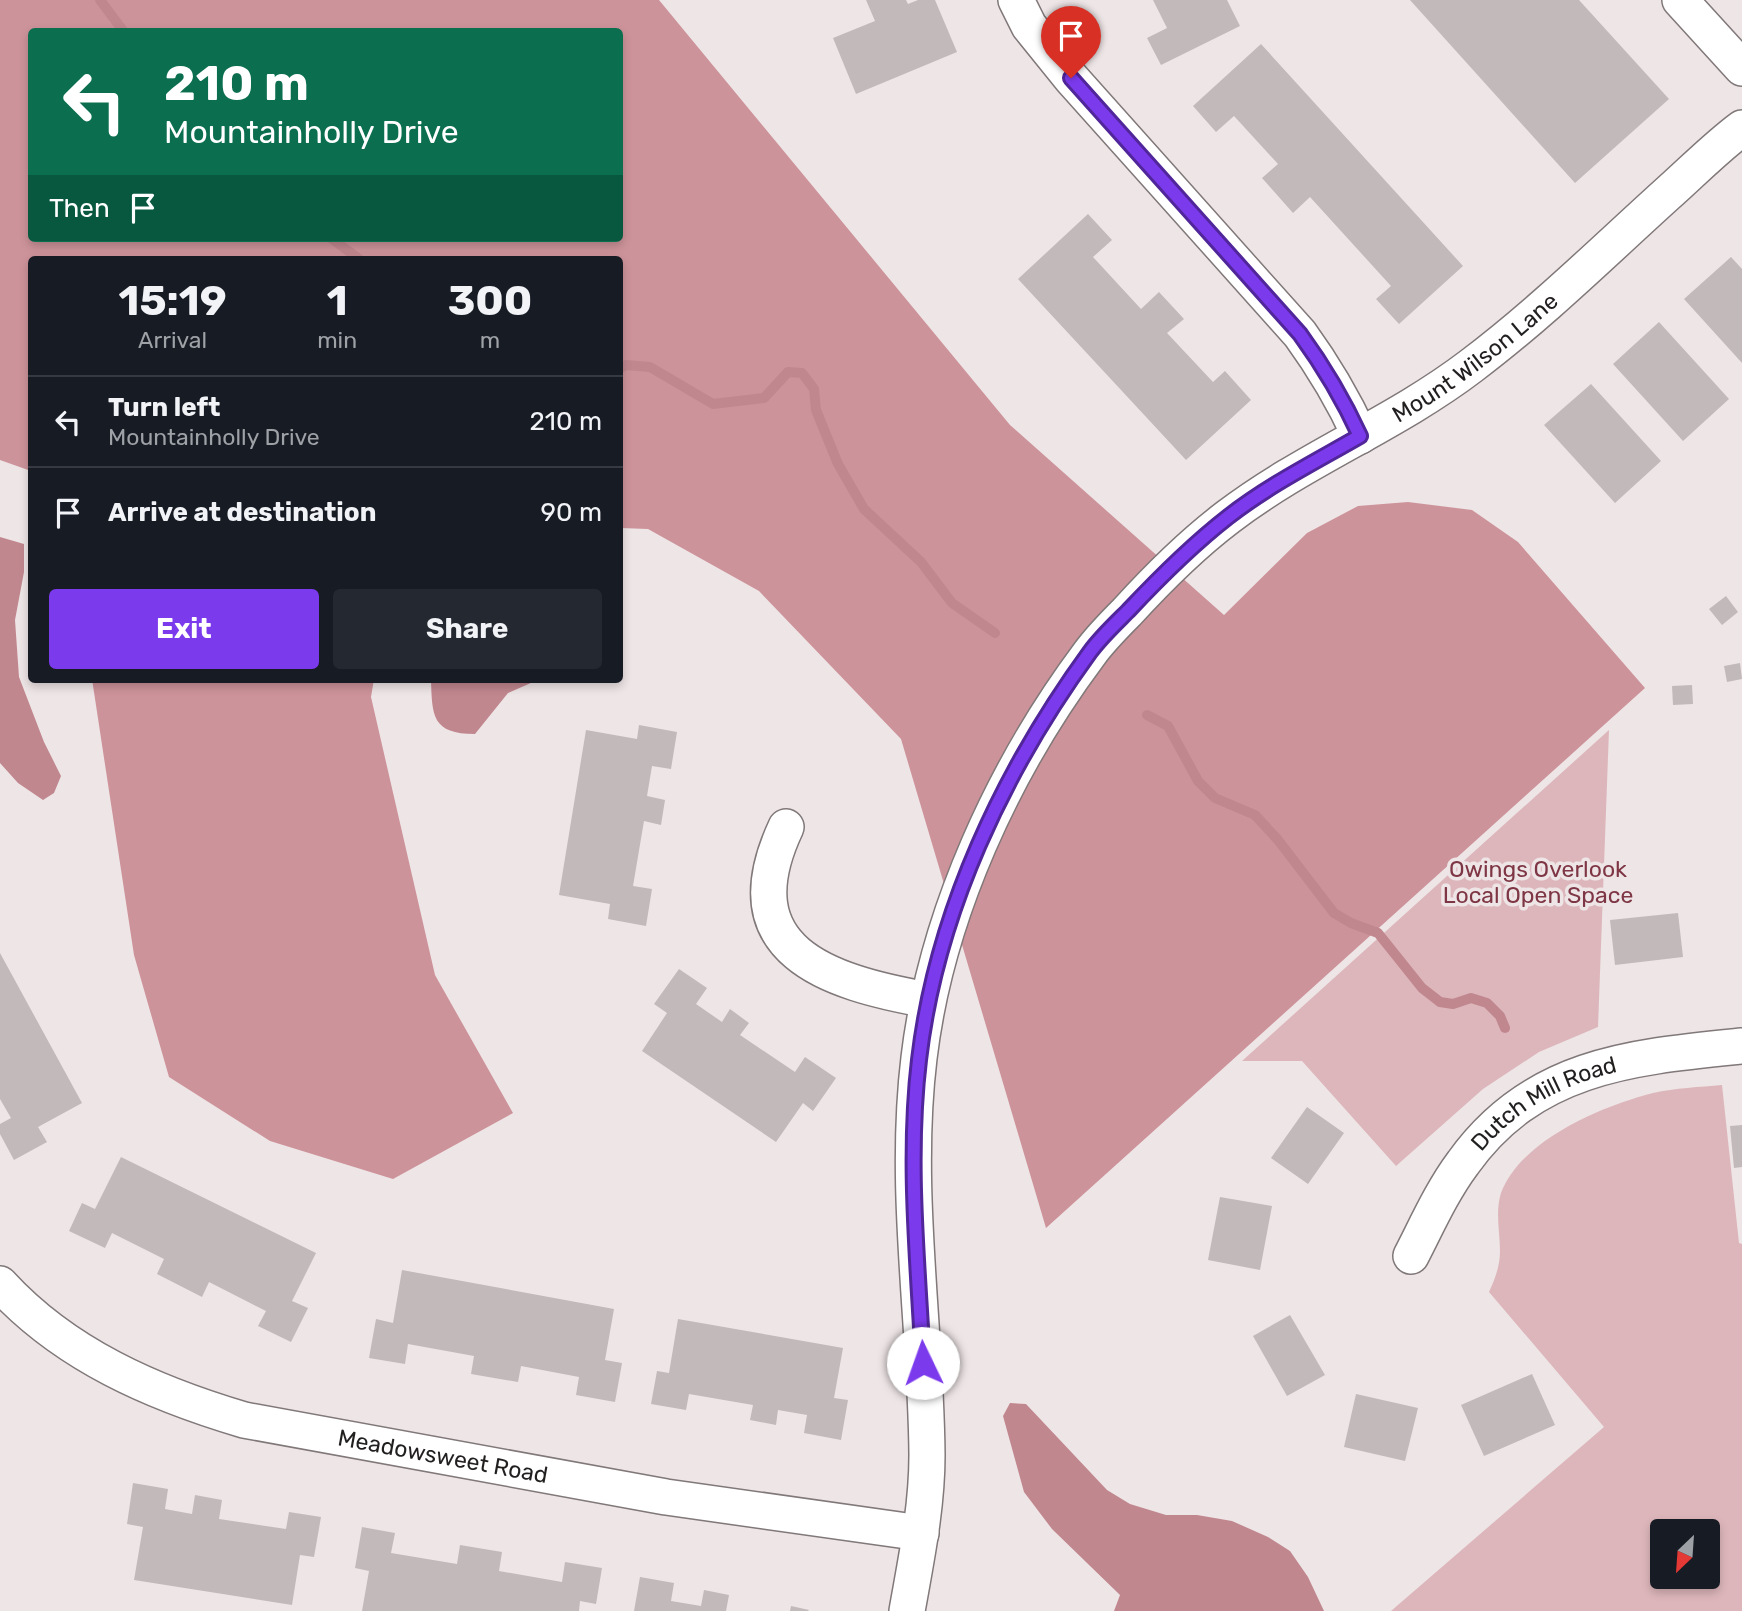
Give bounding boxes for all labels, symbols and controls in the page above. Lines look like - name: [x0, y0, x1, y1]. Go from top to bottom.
- pin: [1041, 6, 1101, 78]
- icon: arrive: [1052, 17, 1090, 55]
- text: 210 m: [164, 54, 309, 112]
- icon: left: [49, 56, 140, 147]
- text: Mountainholly Drive: [164, 113, 459, 151]
- icon: arrive: [124, 189, 162, 227]
- text: Then: [49, 193, 110, 224]
- text: 15:19: [119, 276, 227, 326]
- text: 1: [327, 276, 348, 326]
- text: 300: [448, 276, 532, 326]
- street label: Mount Wilson Lane: [1387, 287, 1564, 428]
- text: Arrival: [138, 326, 207, 354]
- text: min: [317, 326, 357, 354]
- text: m: [480, 326, 500, 354]
- text: Turn left: [108, 392, 220, 423]
- icon: left: [49, 403, 87, 441]
- text: 210 m: [530, 406, 602, 437]
- text: Mountainholly Drive: [108, 423, 320, 451]
- icon: arrive: [49, 494, 87, 532]
- text: Arrive at destination: [108, 497, 376, 528]
- text: 90 m: [541, 497, 602, 528]
- button: Exit: [49, 589, 319, 669]
- button: Share: [333, 589, 602, 669]
- park label: Owings Overlook Local Open Space: [1443, 855, 1633, 909]
- street label: Dutch Mill Road: [1465, 1050, 1619, 1156]
- position arrow: [886, 1326, 960, 1400]
- street label: Meadowsweet Road: [336, 1423, 550, 1489]
- north arrow: [1650, 1519, 1720, 1589]
- map controls: [1650, 1519, 1720, 1589]

